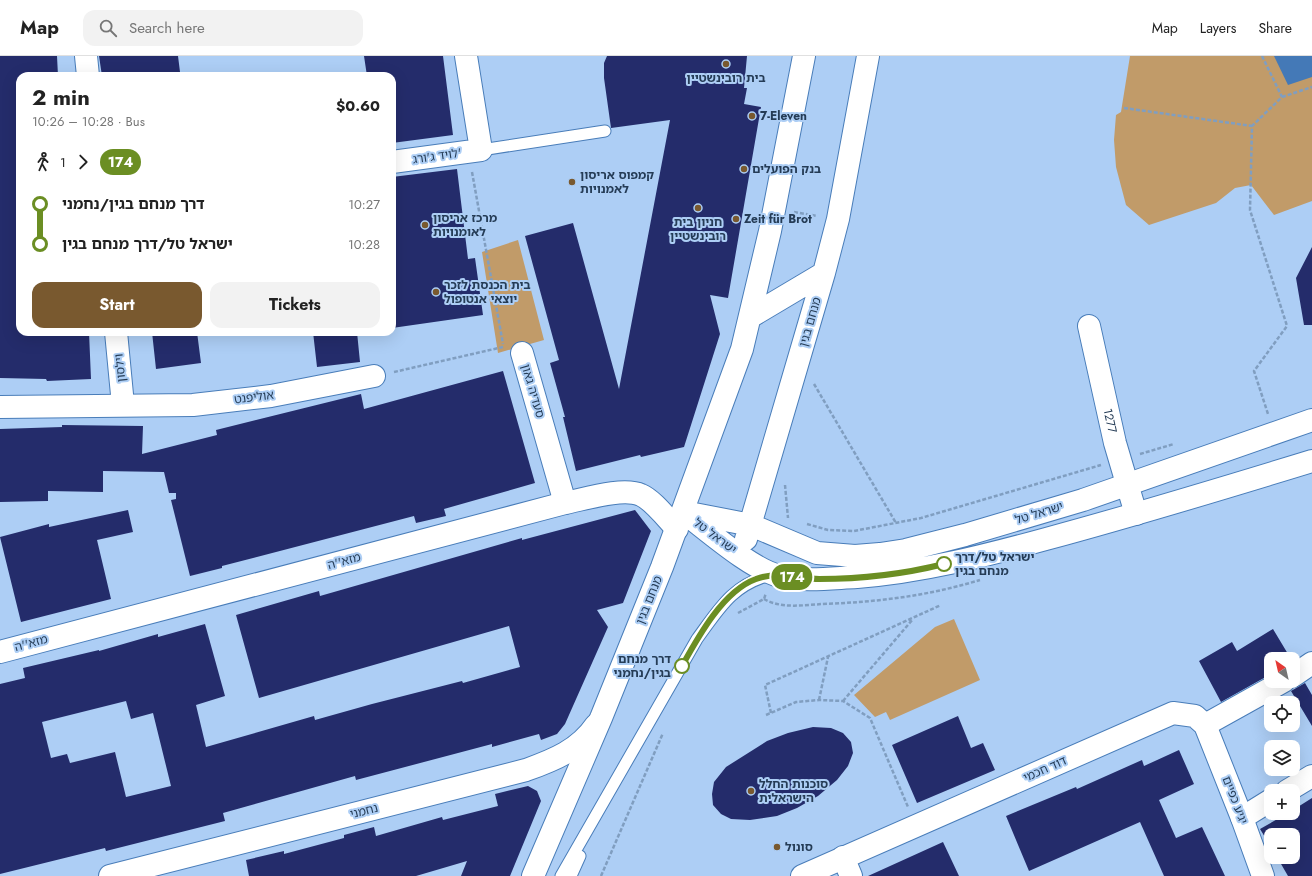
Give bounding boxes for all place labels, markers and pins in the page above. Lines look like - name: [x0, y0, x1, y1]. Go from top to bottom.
- marker: בית רובינשטיין: [721, 59, 731, 69]
- place label: בית רובינשטיין: [686, 69, 766, 87]
- place label: 7-Eleven: [760, 107, 807, 125]
- marker: 7-Eleven: [747, 111, 757, 121]
- place label: בנק הפועלים: [752, 160, 821, 178]
- marker: בנק הפועלים: [739, 164, 749, 174]
- place label: קמפוס אריסון לאמנויות: [580, 166, 654, 198]
- marker: קמפוס אריסון לאמנויות: [567, 177, 577, 187]
- marker: חניון בית רובינשטיין: [693, 203, 703, 213]
- place label: מרכז אריסון לאומנויות: [433, 209, 498, 241]
- place label: Zeit für Brot: [744, 210, 812, 228]
- place label: חניון בית רובינשטיין: [670, 213, 726, 245]
- marker: Zeit für Brot: [731, 214, 741, 224]
- marker: מרכז אריסון לאומנויות: [420, 220, 430, 230]
- place label: בית הכנסת לזכר יוצאי אנטופול: [444, 276, 531, 308]
- marker: בית הכנסת לזכר יוצאי אנטופול: [431, 287, 441, 297]
- place label: ישראל טל/דרך מנחם בגין: [955, 548, 1034, 580]
- marker: ישראל טל/דרך מנחם בגין: [936, 556, 952, 572]
- place label: דרך מנחם בגין/נחמני: [614, 650, 671, 682]
- marker: דרך מנחם בגין/נחמני: [674, 658, 690, 674]
- place label: סוכנות החלל הישראלית: [759, 775, 828, 807]
- marker: סוכנות החלל הישראלית: [746, 786, 756, 796]
- place label: סונול: [785, 838, 813, 856]
- marker: סונול: [772, 842, 782, 852]

